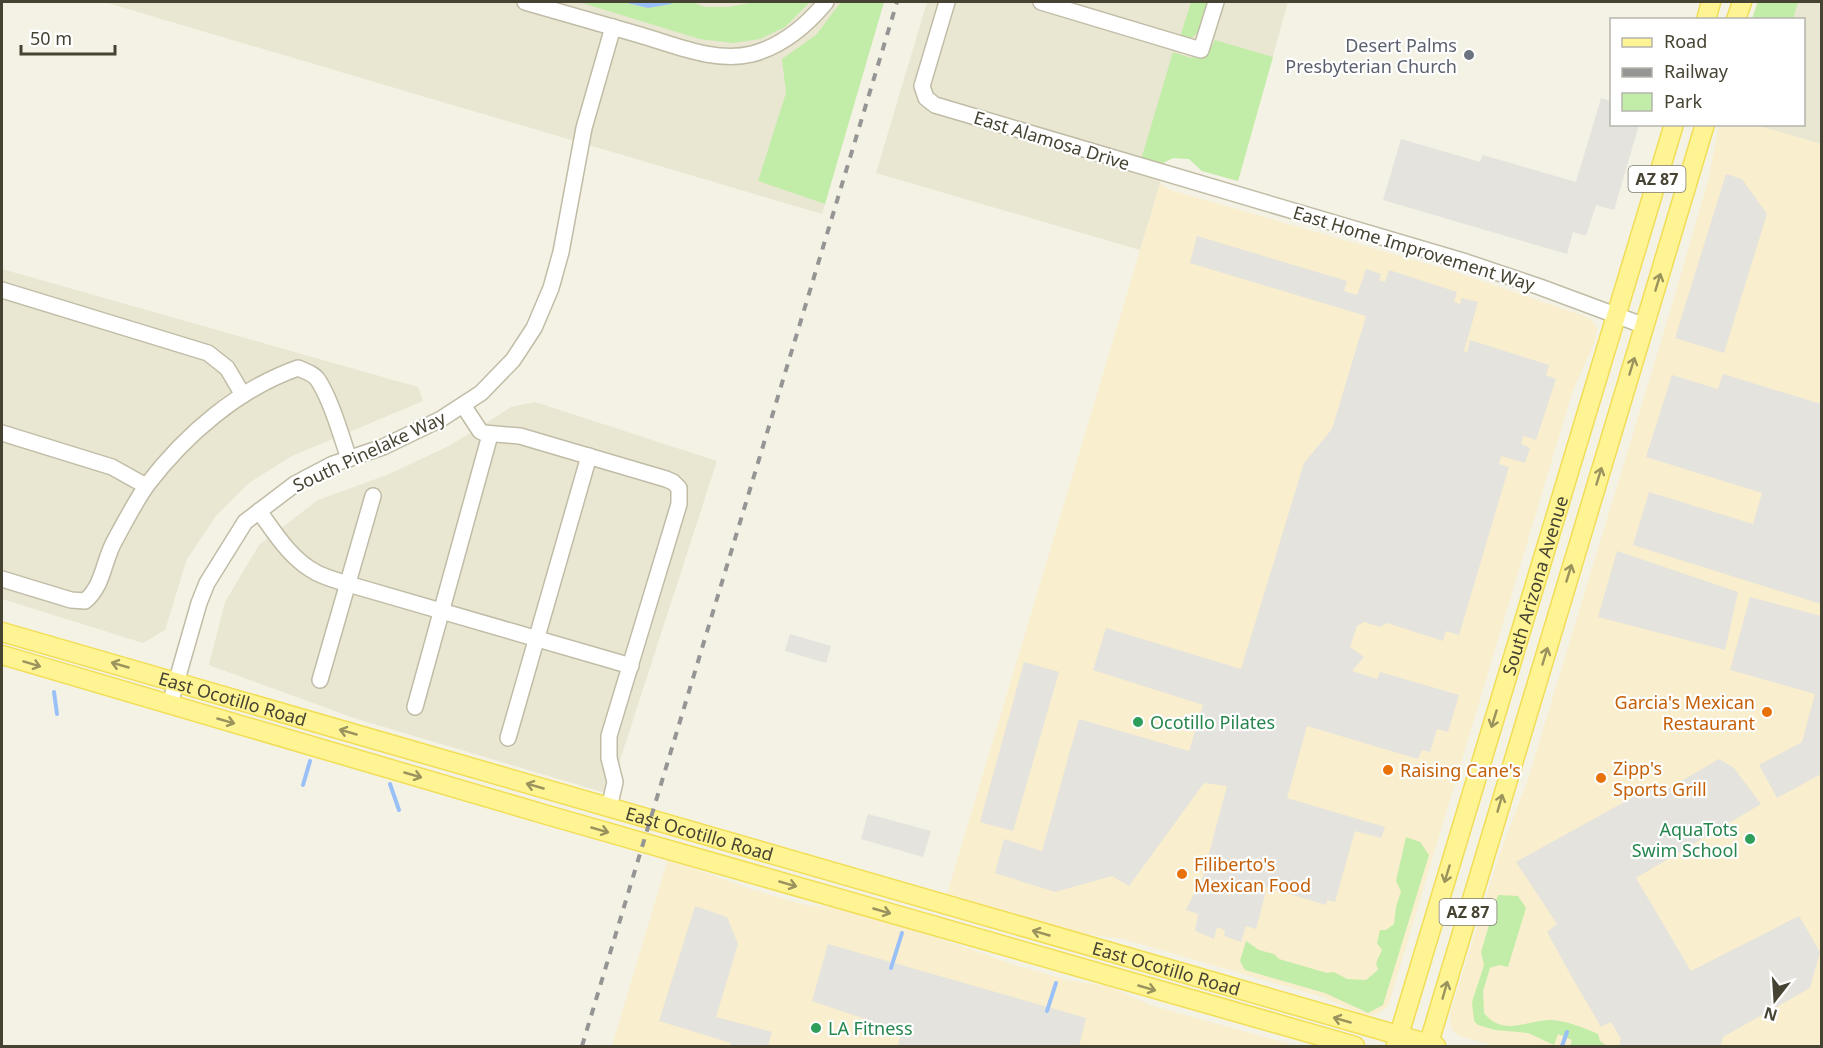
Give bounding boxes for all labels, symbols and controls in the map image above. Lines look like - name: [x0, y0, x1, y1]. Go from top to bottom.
- scale bar: [21, 18, 116, 56]
- legend: [1610, 18, 1805, 126]
- text: 50 m: [30, 26, 72, 50]
- text: Road: [1664, 29, 1707, 53]
- place label: Desert Palms Presbyterian Church: [1285, 33, 1457, 78]
- marker: Desert Palms Presbyterian Church: [1462, 48, 1476, 62]
- text: Railway: [1664, 59, 1729, 83]
- text: Park: [1664, 89, 1702, 113]
- street label: East Alamosa Drive: [971, 105, 1133, 175]
- road number: AZ 87: [1628, 166, 1686, 192]
- street label: East Home Improvement Way: [1290, 200, 1539, 297]
- one-way arrow: [1653, 273, 1664, 292]
- one-way arrow: [1627, 357, 1638, 376]
- street label: South Pinelake Way: [289, 405, 450, 497]
- one-way arrow: [1594, 467, 1605, 486]
- street label: South Arizona Avenue: [1496, 493, 1573, 678]
- one-way arrow: [1564, 564, 1575, 583]
- one-way arrow: [1540, 647, 1551, 666]
- one-way arrow: [22, 659, 41, 670]
- one-way arrow: [111, 659, 130, 671]
- street label: East Ocotillo Road: [156, 666, 309, 731]
- place label: Garcia's Mexican Restaurant: [1615, 690, 1756, 735]
- marker: Garcia's Mexican Restaurant: [1760, 705, 1774, 719]
- one-way arrow: [1488, 709, 1499, 728]
- place label: Ocotillo Pilates: [1150, 710, 1275, 734]
- marker: Ocotillo Pilates: [1131, 715, 1145, 729]
- one-way arrow: [216, 716, 235, 727]
- one-way arrow: [339, 725, 358, 737]
- place label: Zipp's Sports Grill: [1613, 756, 1707, 801]
- place label: Raising Cane's: [1400, 758, 1521, 782]
- marker: Raising Cane's: [1381, 763, 1395, 777]
- one-way arrow: [403, 770, 422, 781]
- marker: Zipp's Sports Grill: [1594, 771, 1608, 785]
- one-way arrow: [526, 780, 545, 791]
- one-way arrow: [1495, 794, 1506, 813]
- street label: East Ocotillo Road: [623, 801, 776, 866]
- place label: AquaTots Swim School: [1632, 817, 1738, 862]
- one-way arrow: [591, 825, 610, 836]
- marker: AquaTots Swim School: [1743, 832, 1757, 846]
- place label: Filiberto's Mexican Food: [1194, 852, 1311, 897]
- one-way arrow: [1441, 865, 1452, 884]
- marker: Filiberto's Mexican Food: [1175, 867, 1189, 881]
- one-way arrow: [778, 879, 797, 890]
- road number: AZ 87: [1440, 899, 1496, 925]
- one-way arrow: [872, 906, 891, 917]
- one-way arrow: [1032, 927, 1051, 938]
- street label: East Ocotillo Road: [1090, 935, 1243, 1001]
- north arrow: [1745, 970, 1805, 1030]
- one-way arrow: [1440, 981, 1451, 1000]
- one-way arrow: [1137, 983, 1156, 994]
- text: N: [1761, 1002, 1780, 1027]
- one-way arrow: [1333, 1014, 1352, 1025]
- place label: LA Fitness: [828, 1016, 913, 1040]
- marker: LA Fitness: [809, 1021, 823, 1035]

